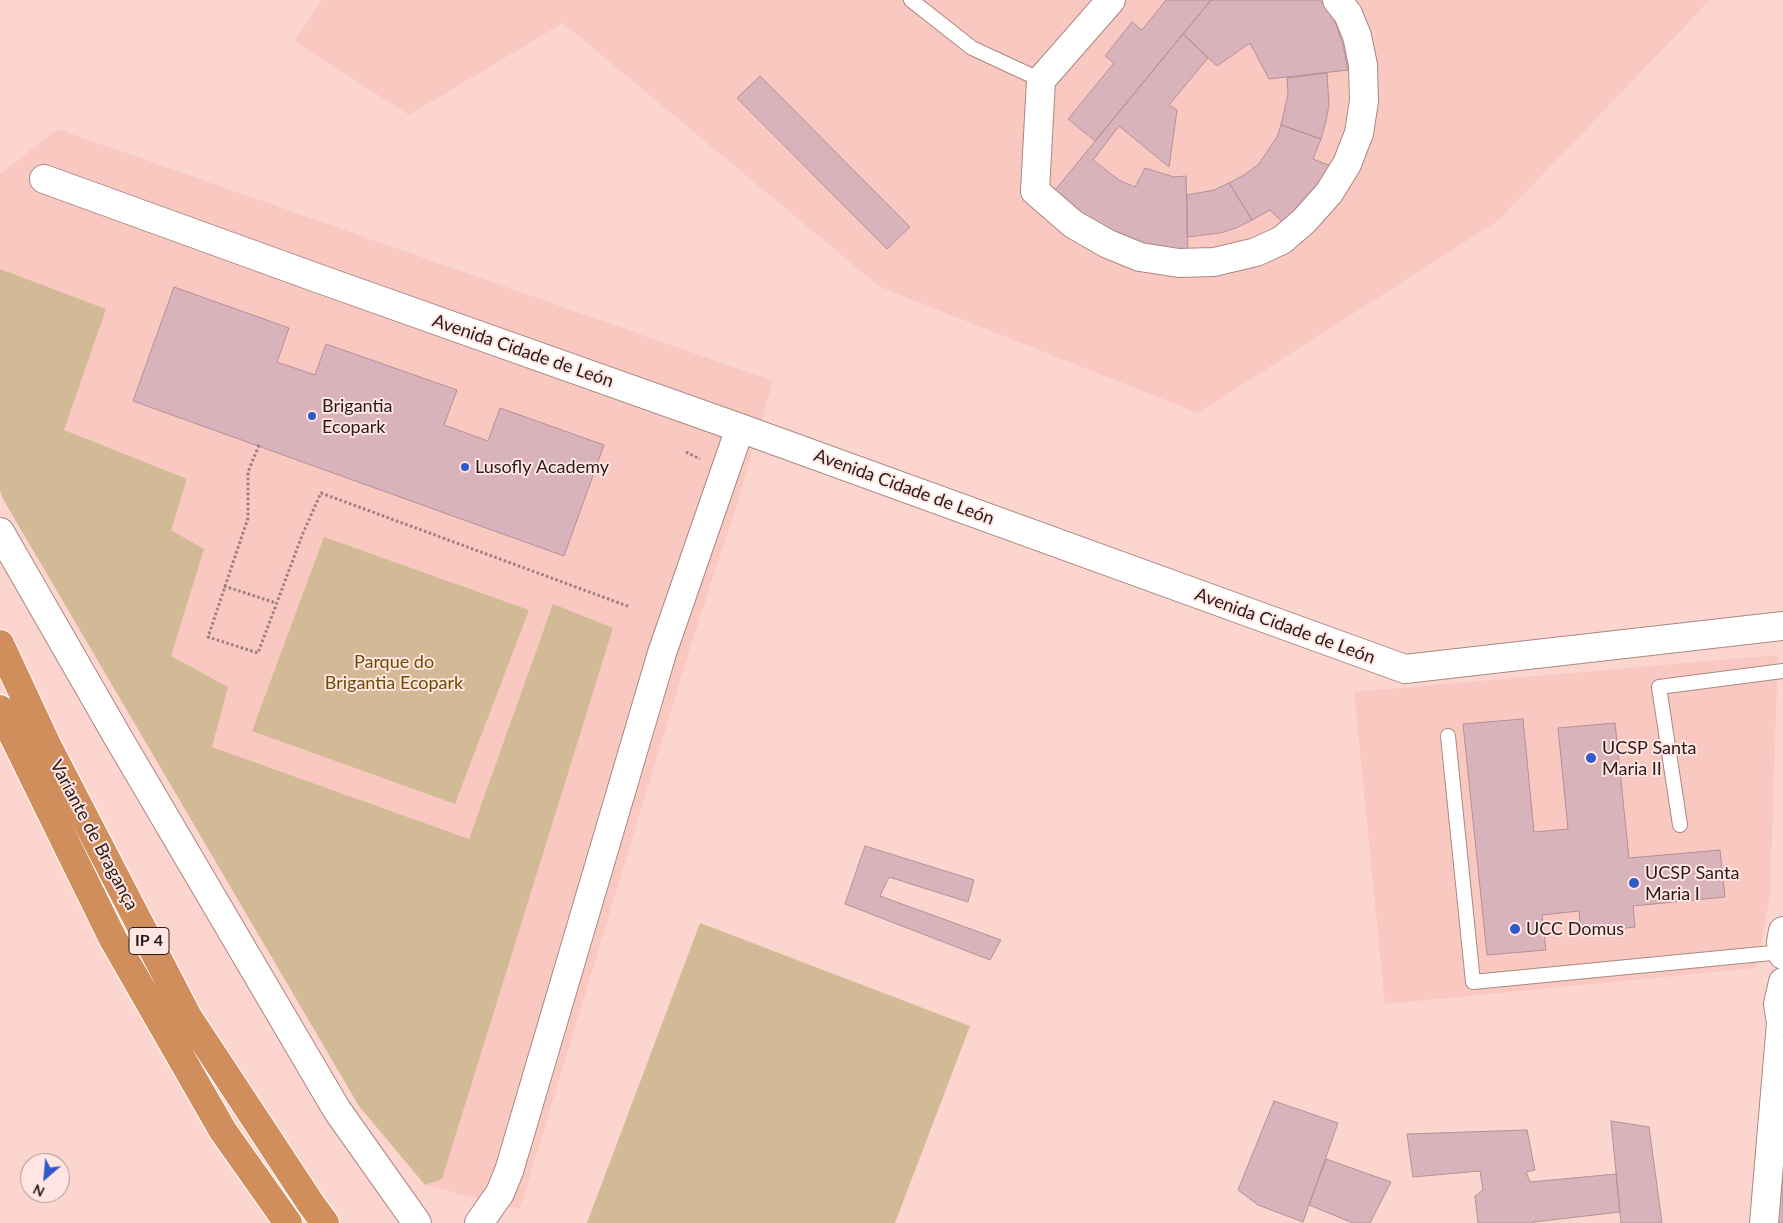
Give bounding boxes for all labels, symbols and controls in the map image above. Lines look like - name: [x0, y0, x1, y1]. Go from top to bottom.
- street label: Avenida Cidade de León: [430, 310, 616, 392]
- place label: Brigantia Ecopark: [322, 395, 393, 438]
- marker: Brigantia Ecopark: [306, 410, 318, 422]
- street label: Avenida Cidade de León: [811, 444, 997, 530]
- place label: Lusofly Academy: [475, 456, 609, 478]
- marker: Lusofly Academy: [459, 461, 471, 473]
- street label: Avenida Cidade de León: [1192, 583, 1378, 669]
- park label: Parque do Brigantia Ecopark: [325, 651, 463, 694]
- place label: UCSP Santa Maria II: [1602, 737, 1696, 780]
- marker: UCSP Santa Maria II: [1584, 751, 1598, 765]
- street label: Variante de Bragança: [45, 756, 143, 914]
- place label: UCSP Santa Maria I: [1645, 862, 1739, 904]
- marker: UCSP Santa Maria I: [1627, 876, 1641, 890]
- place label: UCC Domus: [1526, 918, 1624, 940]
- marker: UCC Domus: [1508, 922, 1522, 936]
- road number: IP 4: [129, 928, 169, 954]
- north arrow: [20, 1153, 70, 1203]
- text: N: [30, 1181, 47, 1201]

